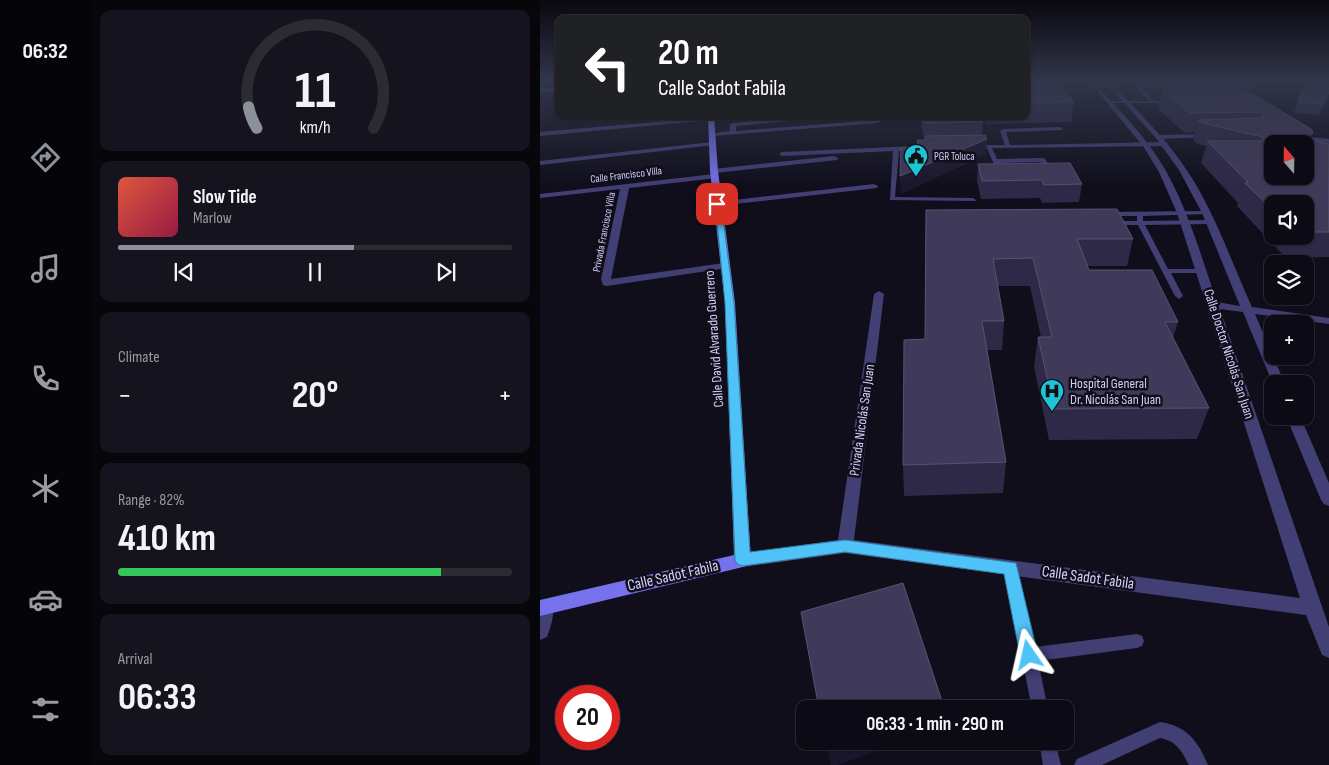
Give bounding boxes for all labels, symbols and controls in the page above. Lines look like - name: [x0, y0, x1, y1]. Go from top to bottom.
- text: 20 m: [658, 32, 719, 75]
- icon: left: [575, 35, 640, 100]
- text: 06:32: [22, 38, 68, 65]
- text: 11: [295, 60, 335, 123]
- text: Calle Sadot Fabila: [658, 75, 786, 102]
- text: km/h: [300, 117, 330, 138]
- north arrow: [1264, 135, 1314, 185]
- map controls: [1264, 135, 1314, 425]
- icon: directions: [28, 140, 63, 175]
- public building icon: PGR Toluca: [903, 143, 929, 177]
- place label: PGR Toluca: [934, 150, 974, 163]
- street label: Calle Francisco Villa: [589, 164, 663, 186]
- pin: [696, 183, 738, 225]
- text: Slow Tide: [193, 186, 257, 209]
- icon: arrive: [703, 190, 731, 218]
- street label: Privada Francisco Villa: [590, 191, 618, 273]
- button: sound: [1264, 195, 1314, 245]
- text: Marlow: [193, 209, 232, 228]
- icon: music: [28, 251, 63, 286]
- button: layers: [1264, 255, 1314, 305]
- icon: previous: [170, 258, 198, 286]
- icon: pause: [301, 258, 329, 286]
- icon: next: [432, 258, 460, 286]
- street label: Calle David Alvarado Guerrero: [701, 270, 727, 408]
- street label: Calle Doctor Nicolás San Juan: [1200, 287, 1258, 421]
- button: +: [1264, 315, 1314, 365]
- text: Climate: [118, 348, 160, 367]
- icon: phone: [28, 361, 63, 396]
- street label: Privada Nicolás San Juan: [846, 363, 878, 477]
- text: 20°: [292, 373, 338, 418]
- place label: Hospital General Dr. Nicolás San Juan: [1070, 375, 1161, 408]
- button: −: [1264, 375, 1314, 425]
- hospital icon: Hospital General Dr. Nicolás San Juan: [1039, 378, 1065, 412]
- text: −: [118, 379, 132, 412]
- text: +: [498, 379, 512, 412]
- icon: climate: [28, 471, 63, 506]
- text: Range · 82%: [118, 491, 185, 510]
- text: 410 km: [118, 516, 216, 561]
- street label: Calle Sadot Fabila: [626, 556, 720, 596]
- street label: Calle Sadot Fabila: [1041, 562, 1135, 594]
- icon: car: [28, 582, 63, 617]
- position arrow: [1002, 628, 1054, 680]
- text: Arrival: [118, 650, 152, 669]
- text: 06:33: [118, 675, 197, 720]
- speed limit sign: 20: [555, 685, 620, 750]
- icon: filters: [28, 692, 63, 727]
- text: 06:33 · 1 min · 290 m: [866, 713, 1004, 736]

